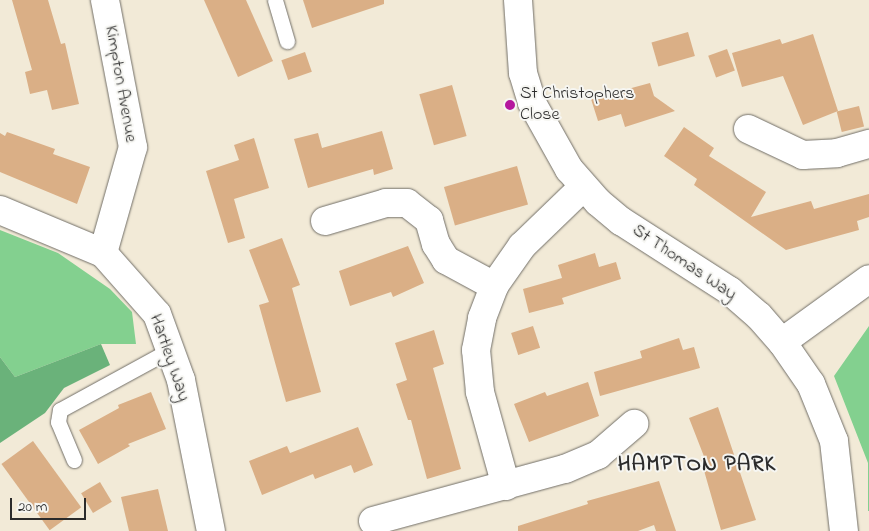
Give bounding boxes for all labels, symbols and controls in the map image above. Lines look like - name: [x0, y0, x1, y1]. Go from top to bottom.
- street label: Kimpton Avenue: [99, 24, 141, 144]
- place label: St Christophers Close: [520, 84, 635, 126]
- marker: St Christophers Close: [504, 99, 516, 111]
- street label: St Thomas Way: [628, 220, 740, 306]
- street label: Hartley Way: [144, 311, 194, 405]
- district label: HAMPTON PARK: [616, 453, 778, 479]
- scale bar: [12, 488, 89, 520]
- text: 20 m: [18, 496, 47, 518]

